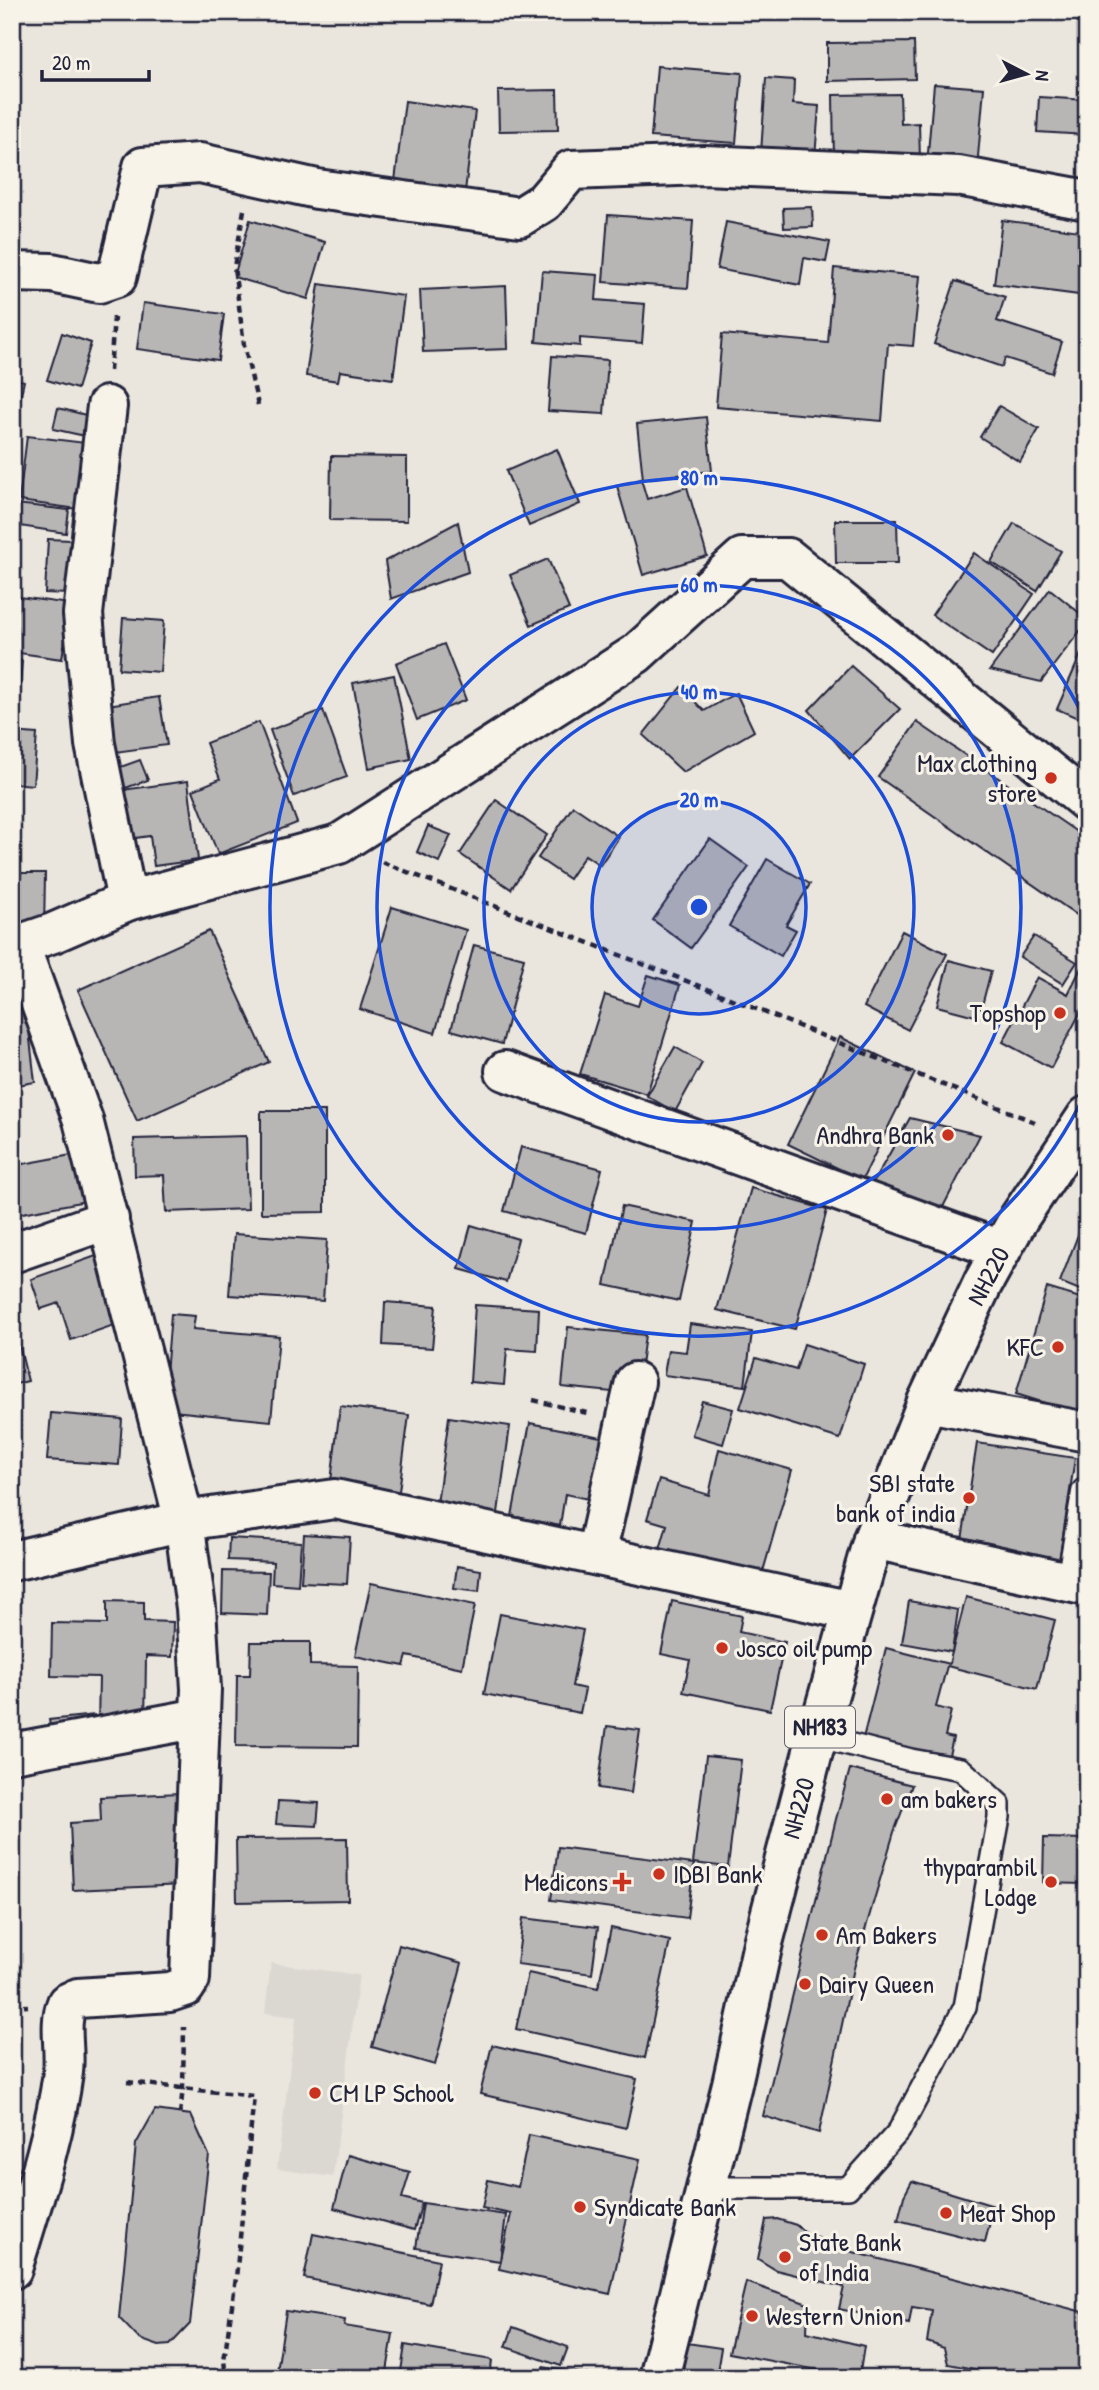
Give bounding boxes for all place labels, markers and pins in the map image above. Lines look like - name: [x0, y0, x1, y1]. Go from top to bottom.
- place label: Max clothing store: [917, 745, 1037, 810]
- marker: Max clothing store: [1043, 770, 1059, 786]
- centre of rings: [687, 895, 711, 919]
- place label: Topshop: [970, 995, 1046, 1030]
- marker: Topshop: [1052, 1005, 1068, 1021]
- place label: Andhra Bank: [816, 1117, 934, 1152]
- marker: Andhra Bank: [940, 1127, 956, 1143]
- place label: KFC: [1006, 1329, 1044, 1364]
- marker: KFC: [1050, 1339, 1066, 1355]
- place label: SBI state bank of india: [836, 1465, 955, 1530]
- marker: SBI state bank of india: [961, 1490, 977, 1506]
- place label: Josco oil pump: [736, 1630, 872, 1665]
- marker: Josco oil pump: [714, 1640, 730, 1656]
- place label: am bakers: [901, 1781, 997, 1816]
- marker: am bakers: [879, 1791, 895, 1807]
- place label: thyparambil Lodge: [923, 1849, 1037, 1914]
- place label: IDBI Bank: [673, 1856, 763, 1891]
- place label: Medicons: [524, 1864, 608, 1899]
- marker: IDBI Bank: [651, 1866, 667, 1882]
- marker: Medicons: [614, 1874, 630, 1890]
- marker: thyparambil Lodge: [1043, 1874, 1059, 1890]
- place label: Am Bakers: [836, 1917, 937, 1952]
- marker: Am Bakers: [814, 1927, 830, 1943]
- place label: Dairy Queen: [819, 1966, 934, 2001]
- marker: Dairy Queen: [797, 1976, 813, 1992]
- place label: CM LP School: [329, 2075, 454, 2110]
- marker: CM LP School: [307, 2085, 323, 2101]
- place label: Syndicate Bank: [594, 2189, 736, 2224]
- place label: Meat Shop: [960, 2195, 1055, 2230]
- marker: Syndicate Bank: [572, 2199, 588, 2215]
- marker: Meat Shop: [938, 2205, 954, 2221]
- place label: State Bank of India: [799, 2224, 901, 2289]
- marker: State Bank of India: [777, 2249, 793, 2265]
- place label: Western Union: [766, 2298, 904, 2333]
- marker: Western Union: [744, 2308, 760, 2324]

